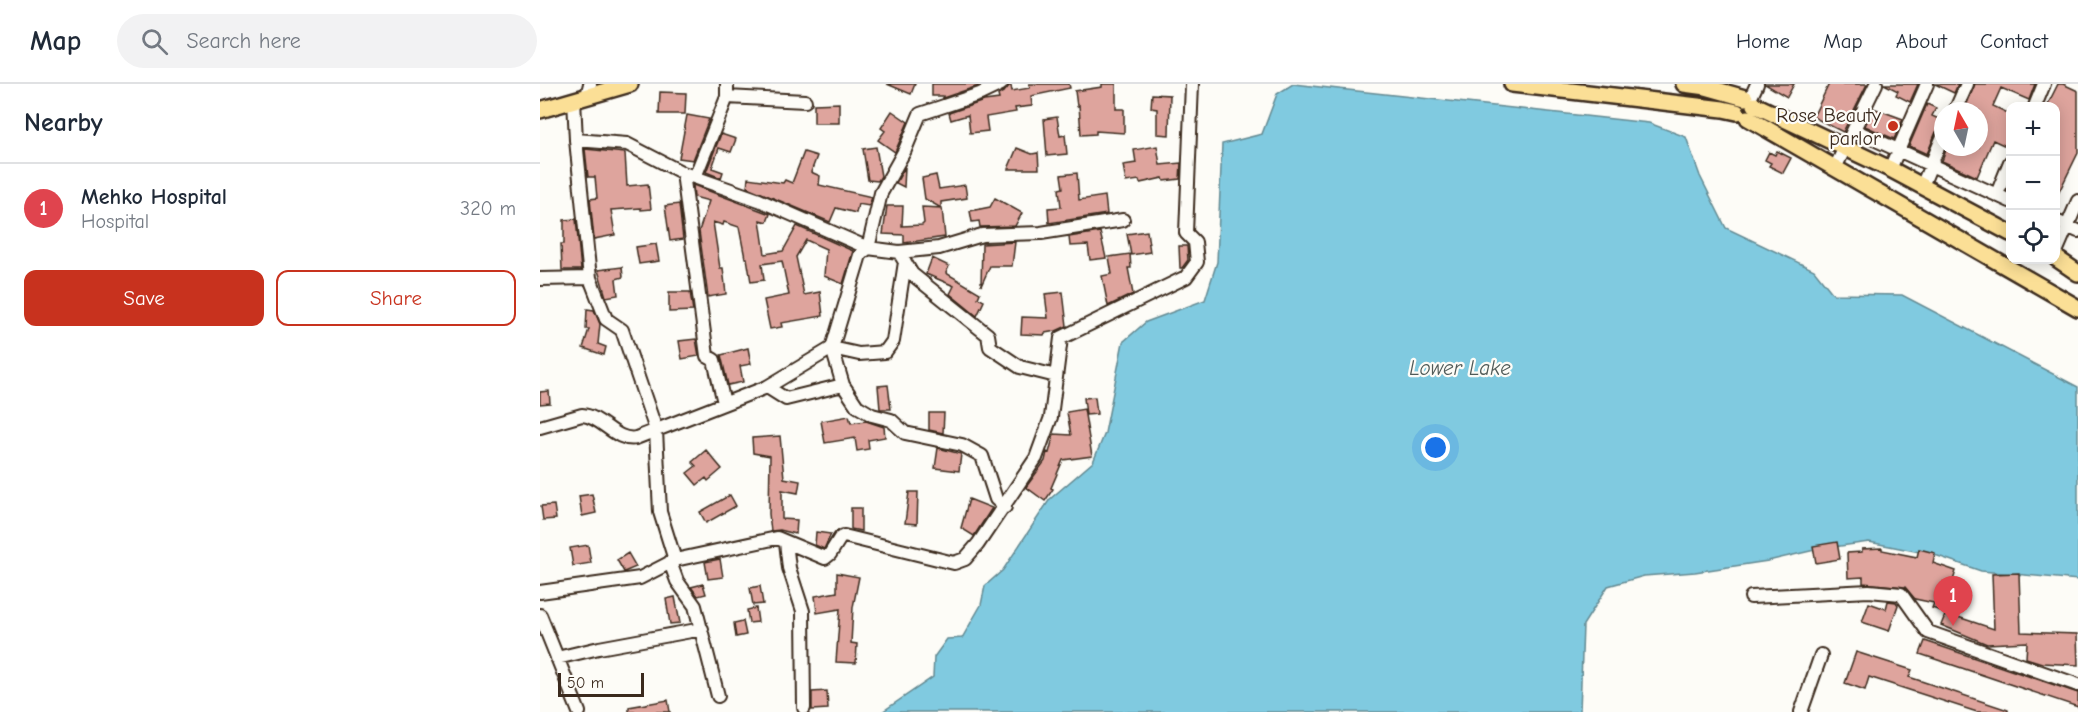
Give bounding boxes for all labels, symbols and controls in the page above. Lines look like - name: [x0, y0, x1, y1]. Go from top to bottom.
- search box: [117, 14, 537, 68]
- text: Map: [30, 25, 81, 57]
- icon: search: [138, 25, 171, 58]
- text: Search here: [186, 28, 301, 54]
- text: Home: [1736, 29, 1790, 53]
- text: Map: [1823, 29, 1863, 53]
- text: About: [1896, 29, 1947, 53]
- text: Contact: [1980, 29, 2048, 53]
- north arrow: [1934, 102, 1988, 156]
- map controls: [2006, 102, 2060, 264]
- button: +: [2006, 102, 2060, 156]
- place label: Rose Beauty parlor: [1776, 104, 1881, 150]
- text: Nearby: [24, 108, 103, 138]
- marker: Rose Beauty parlor: [1886, 119, 1900, 133]
- button: −: [2006, 156, 2060, 210]
- text: Mehko Hospital: [81, 184, 227, 210]
- text: 1: [40, 197, 47, 220]
- text: 320 m: [460, 197, 516, 220]
- text: Hospital: [81, 210, 149, 233]
- button: locate: [2006, 210, 2060, 264]
- button: Save: [24, 270, 264, 326]
- button: Share: [276, 270, 516, 326]
- water label: Lower Lake: [1409, 356, 1511, 380]
- your location: [1421, 433, 1450, 462]
- pin: 1: [1934, 576, 1972, 626]
- scale bar: [558, 670, 644, 698]
- text: 50 m: [567, 674, 604, 692]

